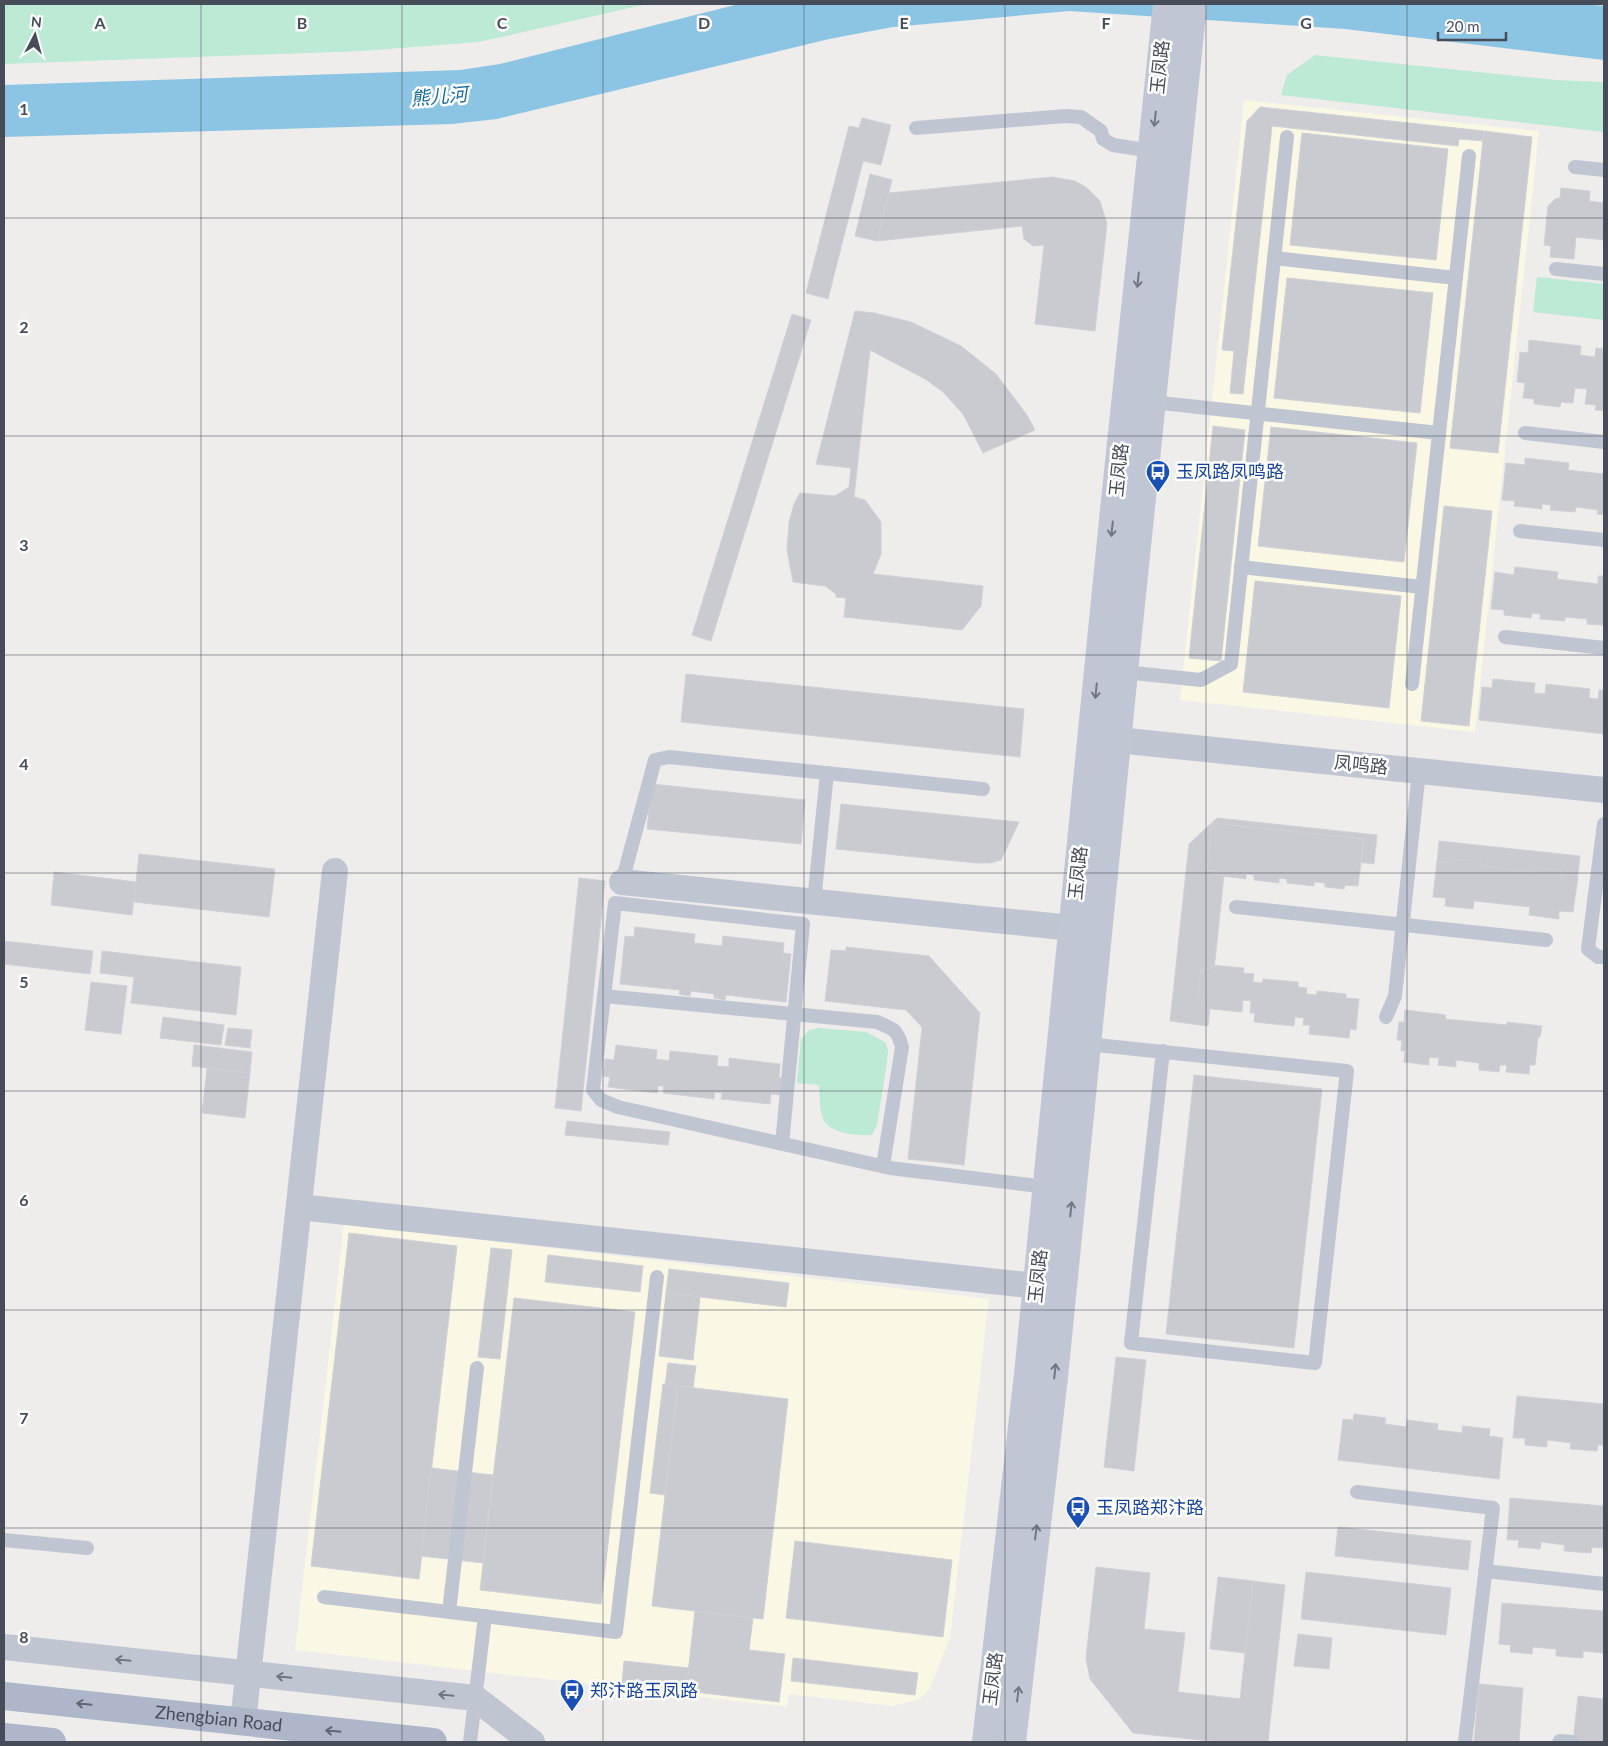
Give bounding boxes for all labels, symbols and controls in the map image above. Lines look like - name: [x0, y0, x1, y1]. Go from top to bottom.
- north arrow: [10, 10, 60, 60]
- scale bar: [1438, 10, 1506, 42]
- text: N: [30, 13, 43, 31]
- text: A: [93, 13, 106, 32]
- text: B: [297, 13, 307, 32]
- text: C: [497, 13, 508, 32]
- text: D: [698, 13, 710, 32]
- text: E: [899, 13, 909, 32]
- text: F: [1101, 13, 1111, 32]
- text: G: [1300, 13, 1312, 32]
- text: 20 m: [1446, 17, 1480, 35]
- street label: 玉凤路: [1145, 39, 1173, 95]
- water label: 熊儿河: [410, 81, 472, 109]
- text: 1: [19, 99, 29, 118]
- one-way arrow: [1150, 110, 1160, 126]
- one-way arrow: [1133, 272, 1143, 288]
- text: 2: [19, 317, 29, 336]
- street label: 玉凤路: [1104, 442, 1132, 498]
- bus stop icon: 玉凤路凤鸣路: [1145, 459, 1171, 493]
- place label: 玉凤路凤鸣路: [1176, 460, 1284, 482]
- one-way arrow: [1108, 521, 1117, 537]
- text: 3: [19, 535, 29, 554]
- one-way arrow: [1091, 682, 1101, 698]
- street label: 凤鸣路: [1333, 750, 1389, 778]
- text: 4: [19, 754, 29, 773]
- street label: 玉凤路: [1063, 845, 1091, 901]
- text: 5: [19, 972, 29, 991]
- text: 6: [19, 1190, 29, 1209]
- one-way arrow: [1066, 1202, 1076, 1218]
- street label: 玉凤路: [1023, 1248, 1051, 1304]
- one-way arrow: [1050, 1363, 1060, 1379]
- text: 7: [19, 1408, 29, 1427]
- bus stop icon: 玉凤路郑汴路: [1065, 1495, 1091, 1529]
- place label: 玉凤路郑汴路: [1096, 1496, 1204, 1518]
- one-way arrow: [1031, 1525, 1041, 1541]
- text: 8: [19, 1627, 29, 1646]
- street label: 玉凤路: [978, 1651, 1006, 1707]
- one-way arrow: [115, 1655, 131, 1665]
- one-way arrow: [277, 1673, 293, 1682]
- bus stop icon: 郑汴路玉凤路: [559, 1678, 585, 1712]
- place label: 郑汴路玉凤路: [590, 1679, 698, 1701]
- one-way arrow: [1013, 1686, 1023, 1702]
- one-way arrow: [438, 1690, 454, 1700]
- one-way arrow: [76, 1699, 92, 1709]
- street label: Zhengbian Road: [154, 1700, 284, 1736]
- one-way arrow: [325, 1726, 341, 1736]

